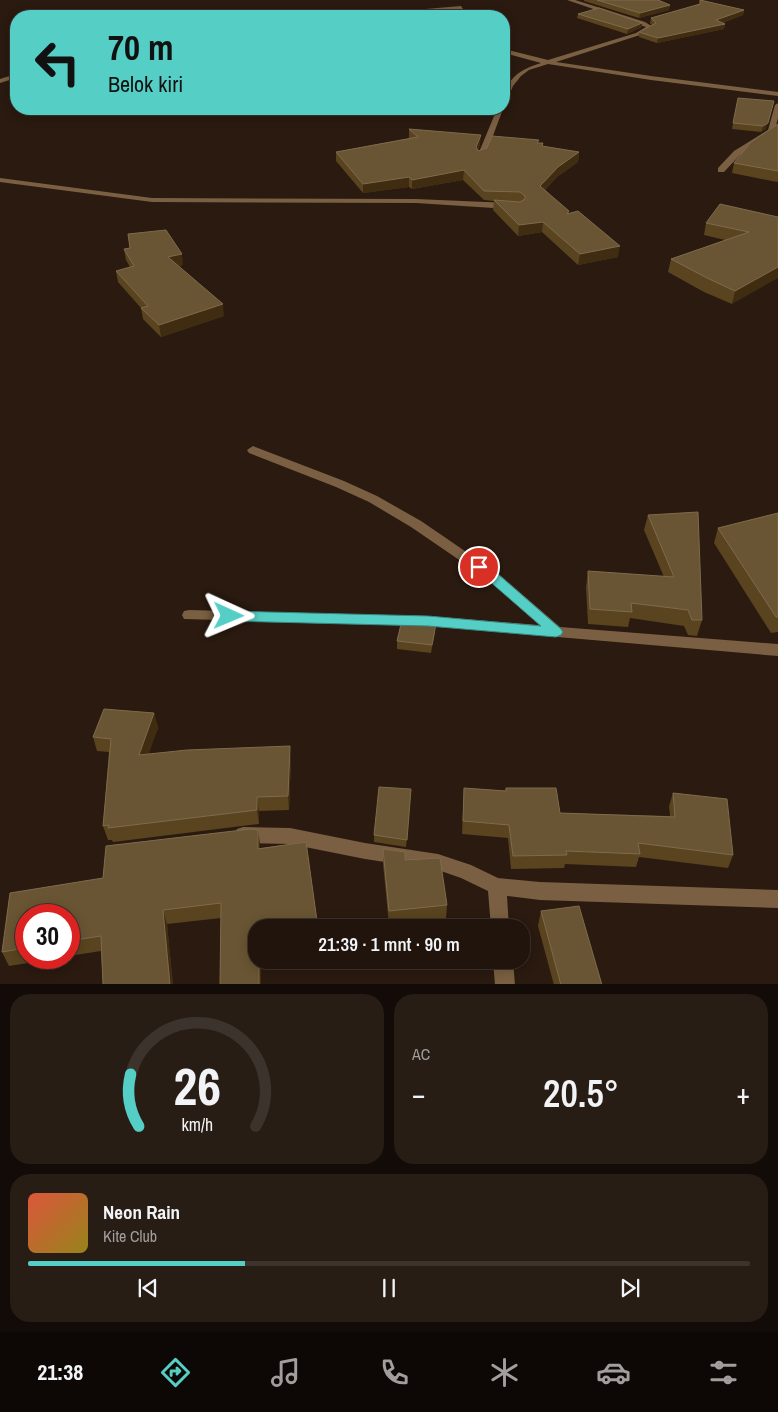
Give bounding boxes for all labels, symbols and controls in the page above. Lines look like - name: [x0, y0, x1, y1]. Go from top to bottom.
- text: 70 m: [108, 24, 173, 71]
- icon: left: [25, 30, 90, 95]
- text: Belok kiri: [108, 69, 183, 99]
- pin: [458, 546, 500, 588]
- icon: arrive: [465, 553, 493, 581]
- position arrow: [202, 589, 254, 641]
- speed limit sign: 30: [15, 904, 80, 969]
- text: 21:39 · 1 mnt · 90 m: [318, 931, 460, 957]
- text: AC: [412, 1043, 430, 1065]
- text: 26: [173, 1051, 221, 1121]
- text: 20.5°: [543, 1068, 619, 1119]
- text: −: [412, 1075, 425, 1113]
- text: +: [737, 1075, 750, 1113]
- text: km/h: [181, 1113, 213, 1137]
- text: Neon Rain: [103, 1199, 180, 1225]
- text: Kite Club: [103, 1225, 157, 1247]
- icon: previous: [134, 1274, 162, 1302]
- icon: pause: [375, 1274, 403, 1302]
- icon: next: [616, 1274, 644, 1302]
- icon: directions: [158, 1355, 193, 1390]
- icon: music: [268, 1355, 303, 1390]
- icon: phone: [377, 1355, 412, 1390]
- icon: climate: [487, 1355, 522, 1390]
- icon: car: [596, 1355, 631, 1390]
- icon: filters: [706, 1355, 741, 1390]
- text: 21:38: [37, 1357, 83, 1387]

